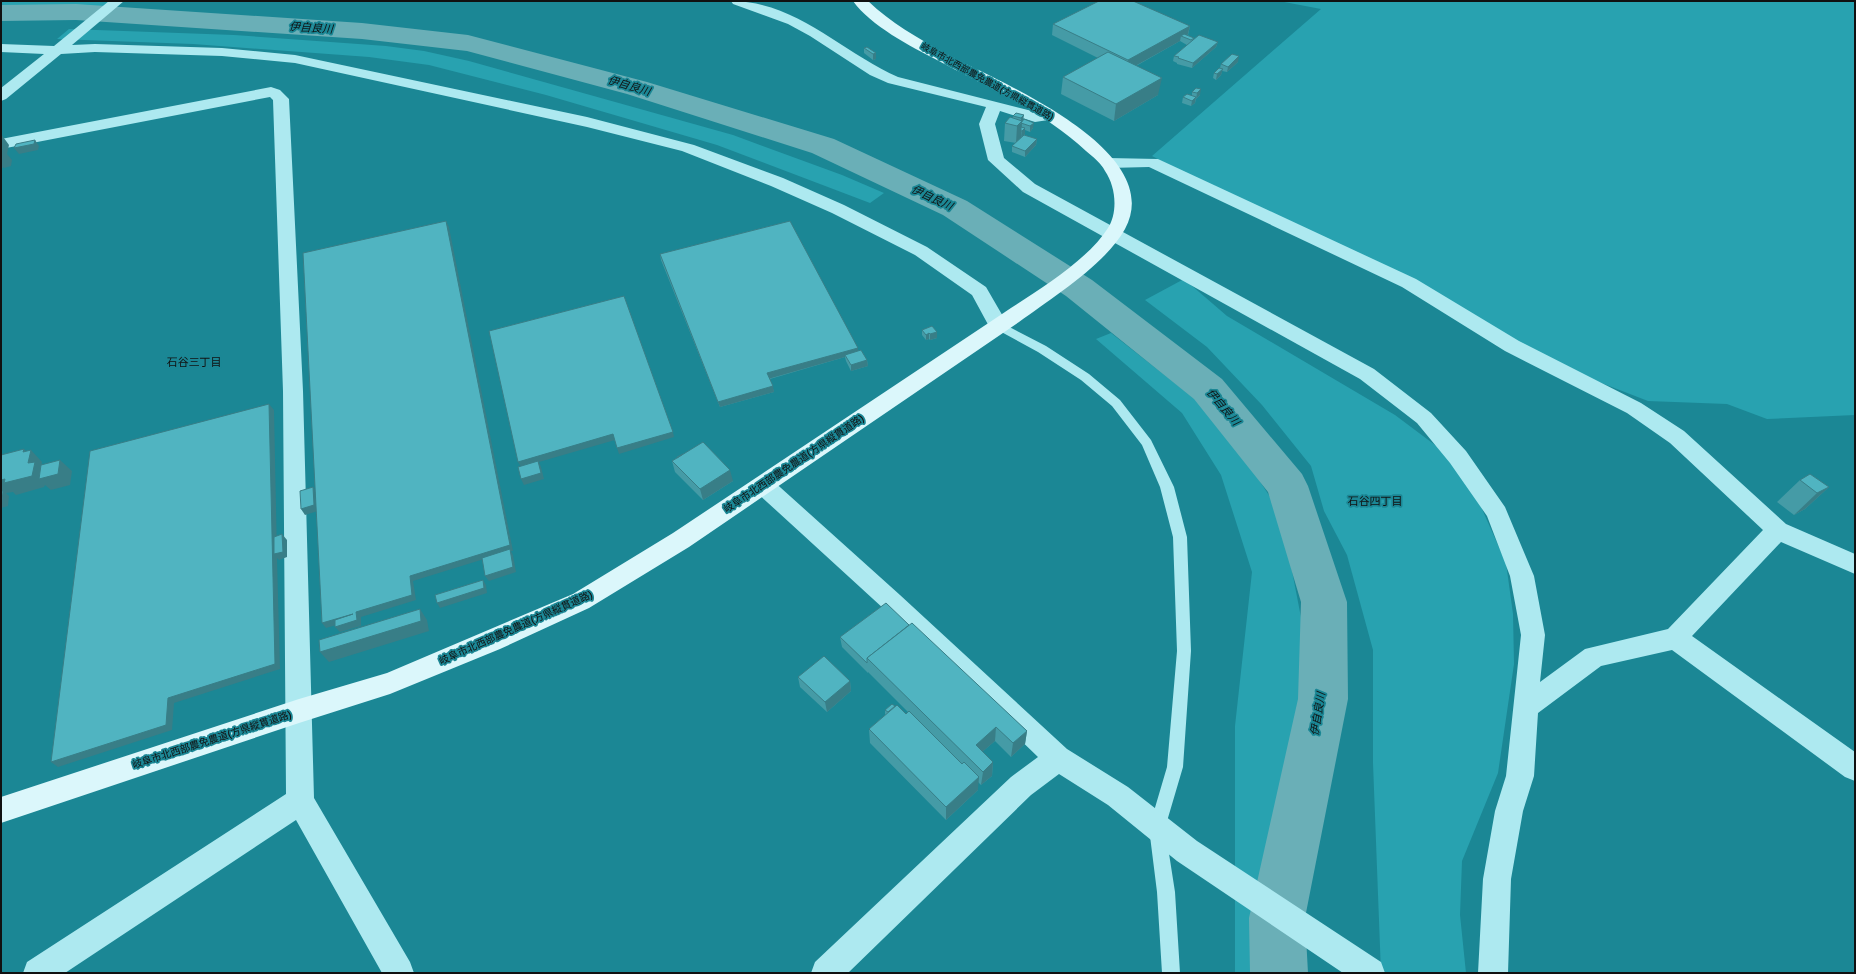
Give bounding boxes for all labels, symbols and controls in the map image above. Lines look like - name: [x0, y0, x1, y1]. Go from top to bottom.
- water label: 伊自良川: [289, 20, 334, 36]
- street label: 岐阜市北西部農免農道(方県縦貫道路): [919, 41, 1055, 123]
- water label: 伊自良川: [606, 74, 653, 99]
- water label: 伊自良川: [909, 183, 956, 214]
- district label: 石谷三丁目: [167, 356, 222, 369]
- water label: 伊自良川: [1204, 386, 1243, 429]
- street label: 岐阜市北西部農免農道(方県縦貫道路): [722, 412, 866, 516]
- district label: 石谷四丁目: [1348, 495, 1403, 508]
- street label: 岐阜市北西部農免農道(方県縦貫道路): [437, 589, 595, 667]
- water label: 伊自良川: [1308, 690, 1328, 737]
- street label: 岐阜市北西部農免農道(方県縦貫道路): [131, 709, 293, 771]

